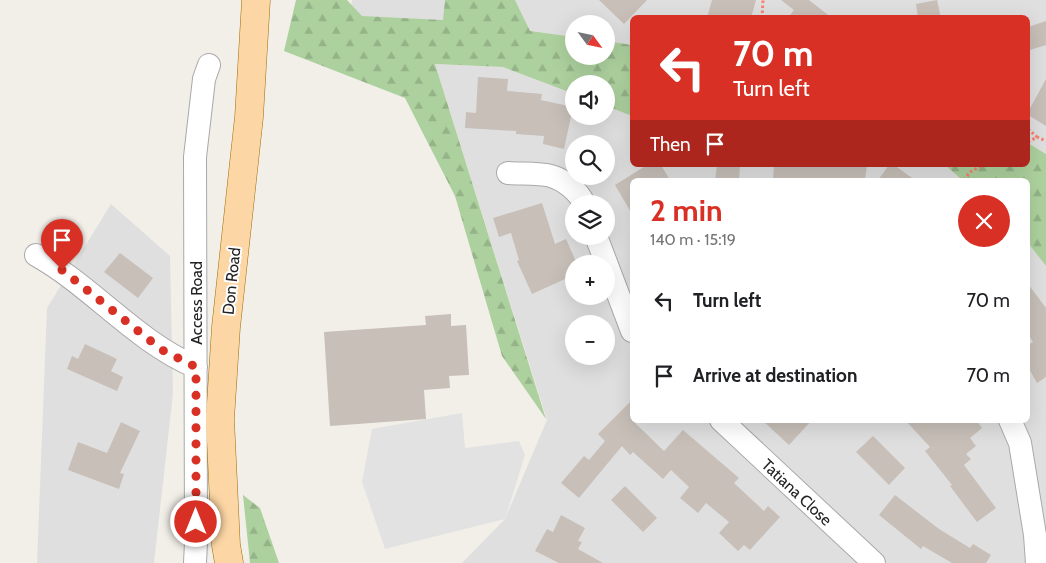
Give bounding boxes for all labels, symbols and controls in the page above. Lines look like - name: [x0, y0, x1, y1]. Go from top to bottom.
- north arrow: [565, 15, 615, 65]
- map controls: [565, 15, 615, 365]
- text: 70 m: [733, 32, 814, 75]
- icon: left: [650, 35, 715, 100]
- button: sound: [565, 75, 615, 125]
- text: Turn left: [733, 75, 810, 102]
- icon: arrive: [701, 130, 729, 158]
- text: Then: [650, 133, 691, 156]
- button: search: [565, 135, 615, 185]
- text: 2 min: [650, 192, 722, 229]
- button: layers: [565, 195, 615, 245]
- button: close: [958, 195, 1010, 247]
- pin: [41, 219, 83, 270]
- icon: arrive: [48, 226, 76, 254]
- text: 140 m · 15:19: [650, 230, 736, 249]
- street label: Don Road: [219, 246, 244, 316]
- button: +: [565, 255, 615, 305]
- street label: Access Road: [187, 261, 206, 345]
- icon: left: [650, 287, 678, 315]
- text: Turn left: [693, 289, 761, 312]
- text: 70 m: [966, 289, 1010, 312]
- button: −: [565, 315, 615, 365]
- icon: arrive: [650, 362, 678, 390]
- text: Arrive at destination: [693, 364, 857, 387]
- text: 70 m: [966, 364, 1010, 387]
- street label: Tatiana Close: [758, 455, 836, 530]
- position arrow: [169, 495, 221, 547]

